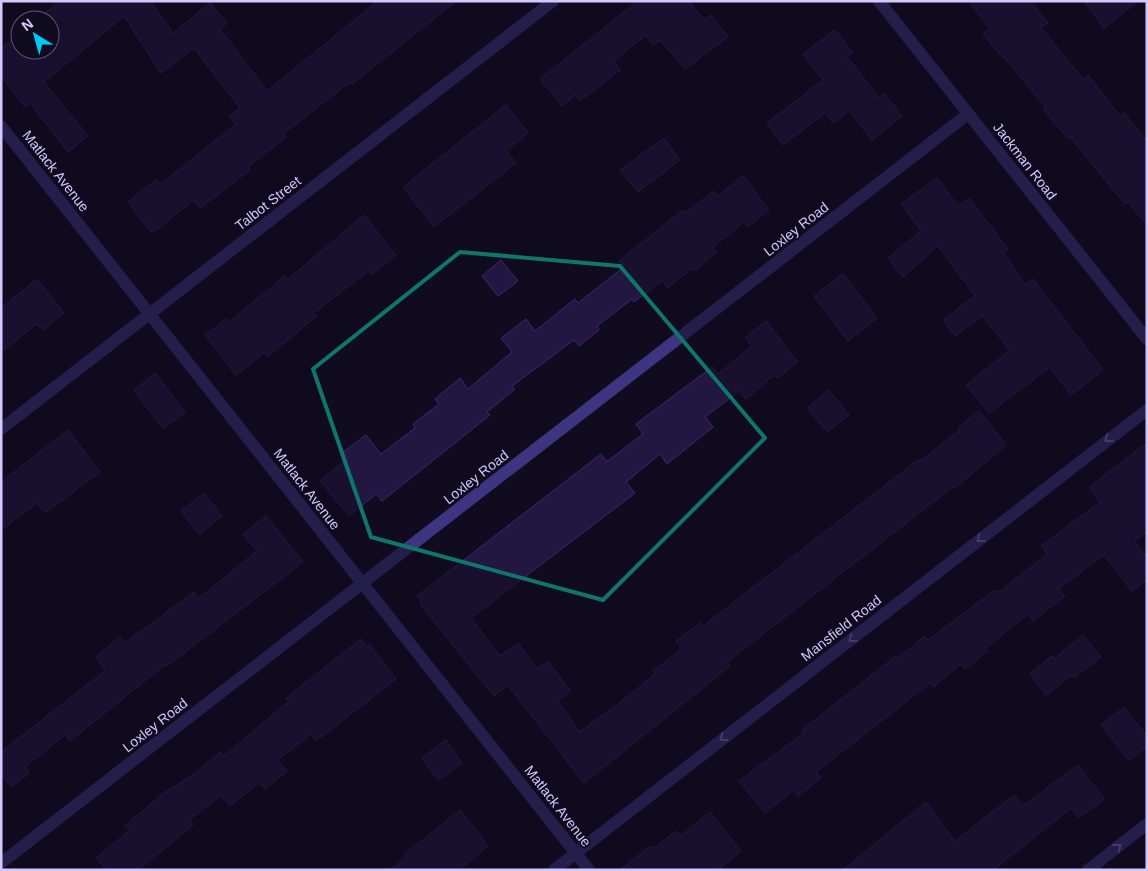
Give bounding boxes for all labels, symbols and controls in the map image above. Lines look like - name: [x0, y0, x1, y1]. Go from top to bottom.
- north arrow: [10, 10, 60, 60]
- text: N: [18, 15, 36, 34]
- street label: Jackman Road: [990, 119, 1060, 203]
- street label: Matlack Avenue: [19, 127, 93, 215]
- street label: Talbot Street: [232, 172, 304, 234]
- street label: Loxley Road: [760, 199, 832, 259]
- one-way arrow: [1105, 434, 1114, 442]
- street label: Matlack Avenue: [270, 445, 344, 533]
- street label: Loxley Road: [440, 447, 512, 507]
- one-way arrow: [976, 533, 986, 542]
- street label: Mansfield Road: [798, 592, 884, 664]
- one-way arrow: [848, 633, 857, 642]
- street label: Loxley Road: [119, 695, 191, 755]
- one-way arrow: [720, 733, 729, 741]
- street label: Matlack Avenue: [521, 762, 595, 850]
- one-way arrow: [1112, 844, 1121, 853]

